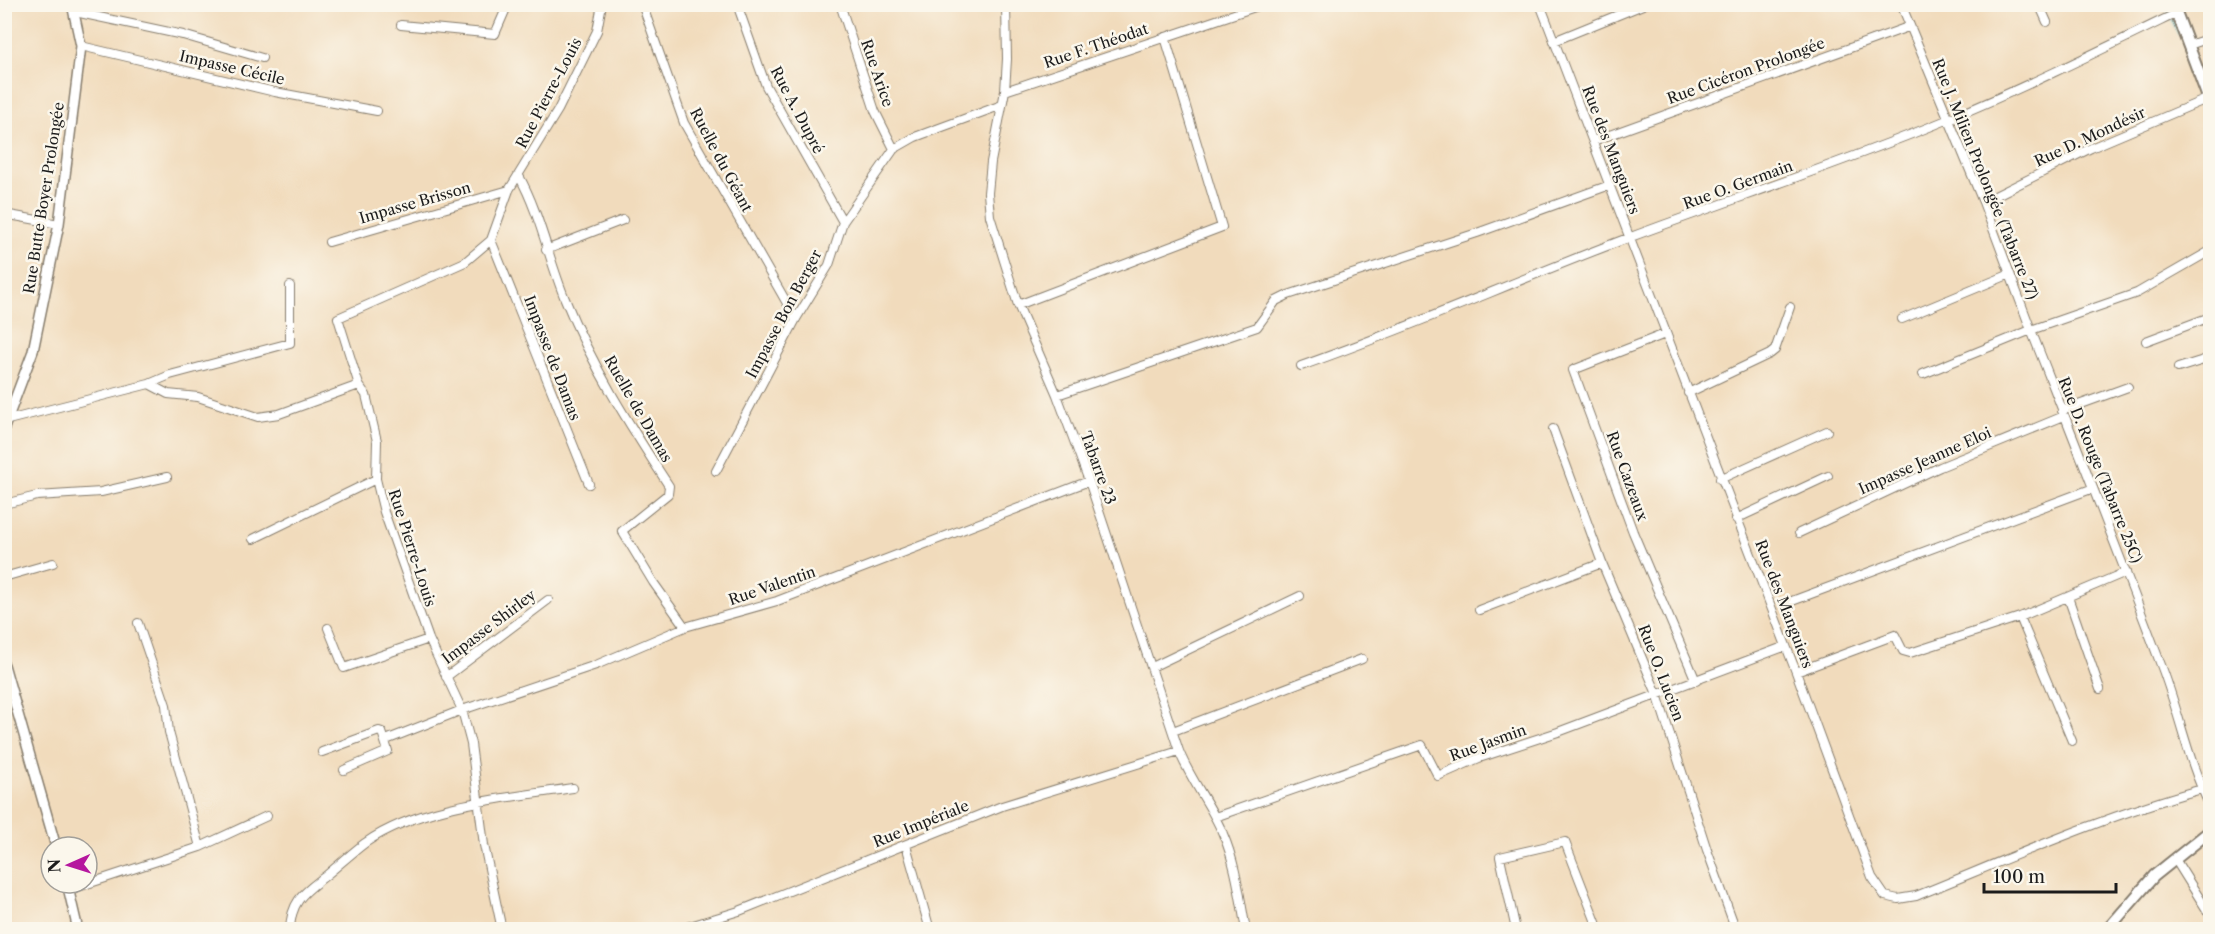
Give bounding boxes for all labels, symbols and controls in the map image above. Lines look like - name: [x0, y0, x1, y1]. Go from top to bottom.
- street label: Rue F. Théodat: [1041, 19, 1151, 72]
- street label: Rue Cicéron Prolongée: [1664, 33, 1827, 108]
- street label: Rue Pierre-Louis: [511, 34, 586, 151]
- street label: Rue Arice: [857, 37, 898, 109]
- street label: Impasse Cécile: [178, 46, 287, 89]
- street label: Rue J. Milien Prolongée (Tabarre 27): [1928, 56, 2043, 302]
- street label: Rue A. Dupré: [766, 63, 828, 157]
- street label: Rue des Manguiers: [1578, 83, 1645, 217]
- street label: Rue Butte Boyer Prolongée: [19, 101, 68, 295]
- street label: Rue D. Mondésir: [2031, 102, 2149, 171]
- street label: Ruelle du Géant: [686, 104, 757, 216]
- street label: Rue O. Germain: [1680, 156, 1796, 213]
- street label: Impasse Brisson: [357, 177, 473, 228]
- street label: Impasse Bon Berger: [742, 246, 826, 381]
- street label: Impasse de Damas: [520, 293, 585, 423]
- street label: Ruelle de Damas: [600, 352, 677, 465]
- street label: Rue D. Rouge (Tabarre 25C): [2054, 374, 2147, 566]
- street label: Impasse Jeanne Eloi: [1855, 423, 1995, 498]
- street label: Rue Cazeaux: [1602, 428, 1653, 524]
- street label: Tabarre 23: [1076, 429, 1120, 507]
- street label: Rue Pierre-Louis: [385, 487, 440, 609]
- street label: Rue des Manguiers: [1751, 537, 1818, 671]
- street label: Rue Valentin: [726, 562, 818, 609]
- street label: Impasse Shirley: [438, 585, 540, 668]
- street label: Rue O. Lucien: [1634, 622, 1689, 724]
- street label: Rue Jasmin: [1447, 720, 1529, 765]
- street label: Rue Impériale: [870, 796, 971, 851]
- north arrow: [39, 835, 99, 895]
- scale bar: [1984, 856, 2116, 894]
- text: N: [44, 858, 64, 873]
- text: 100 m: [1993, 866, 2045, 888]

